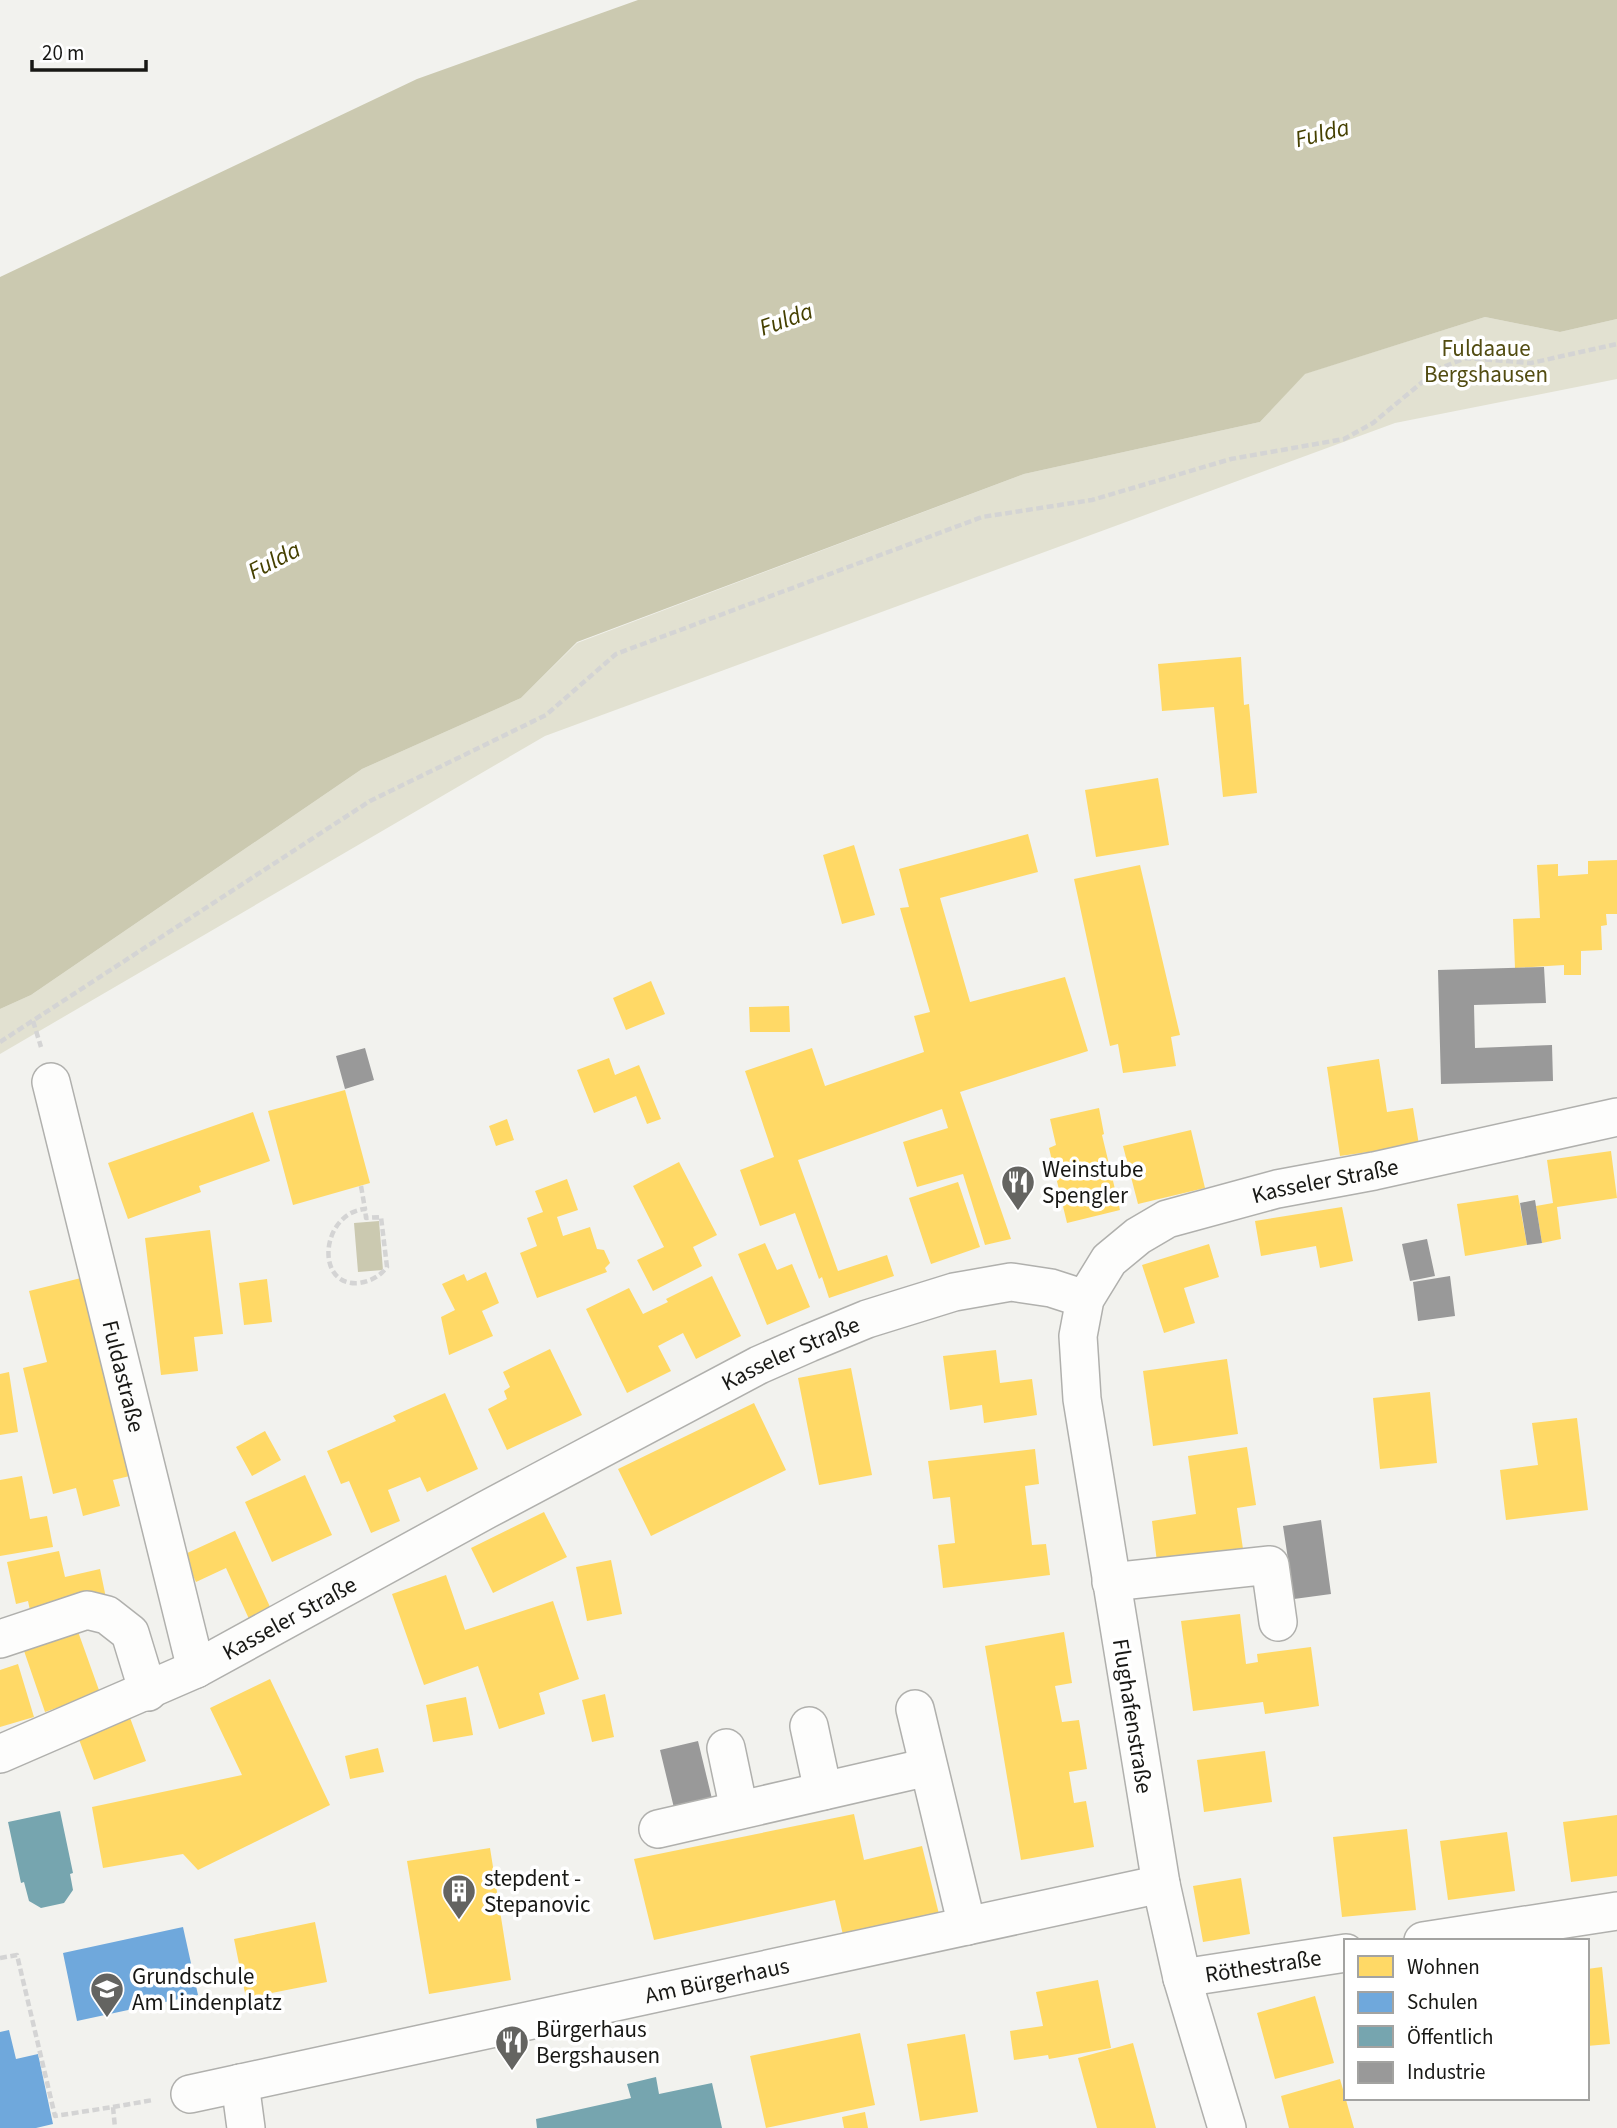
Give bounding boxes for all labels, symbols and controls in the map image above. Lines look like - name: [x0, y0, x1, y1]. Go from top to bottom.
- scale bar: [32, 28, 145, 72]
- text: 20 m: [42, 38, 84, 68]
- water label: Fulda: [1291, 110, 1353, 157]
- water label: Fulda: [754, 294, 818, 345]
- park label: Fuldaaue Bergshausen: [1424, 332, 1548, 391]
- water label: Fulda: [242, 532, 307, 589]
- street label: Kasseler Straße: [1248, 1150, 1402, 1212]
- place label: Weinstube Spengler: [1042, 1153, 1143, 1212]
- restaurant icon: Weinstube Spengler: [999, 1163, 1037, 1212]
- street label: Kasseler Straße: [715, 1308, 865, 1399]
- street label: Fuldastraße: [93, 1317, 153, 1436]
- street label: Kasseler Straße: [216, 1568, 363, 1669]
- street label: Flughafenstraße: [1104, 1636, 1161, 1796]
- place label: stepdent - Stepanovic: [484, 1862, 591, 1921]
- building icon: stepdent - Stepanovic: [440, 1872, 478, 1921]
- legend: [1344, 1939, 1589, 2100]
- street label: Röthestraße: [1203, 1941, 1324, 1991]
- street label: Am Bürgerhaus: [642, 1949, 792, 2012]
- text: Wohnen: [1407, 1952, 1480, 1982]
- place label: Grundschule Am Lindenplatz: [132, 1960, 282, 2019]
- school or university icon: Grundschule Am Lindenplatz: [88, 1970, 126, 2019]
- text: Schulen: [1407, 1987, 1478, 2017]
- place label: Bürgerhaus Bergshausen: [536, 2013, 660, 2072]
- text: Öffentlich: [1407, 2022, 1493, 2052]
- restaurant icon: Bürgerhaus Bergshausen: [493, 2023, 531, 2072]
- text: Industrie: [1407, 2057, 1485, 2087]

